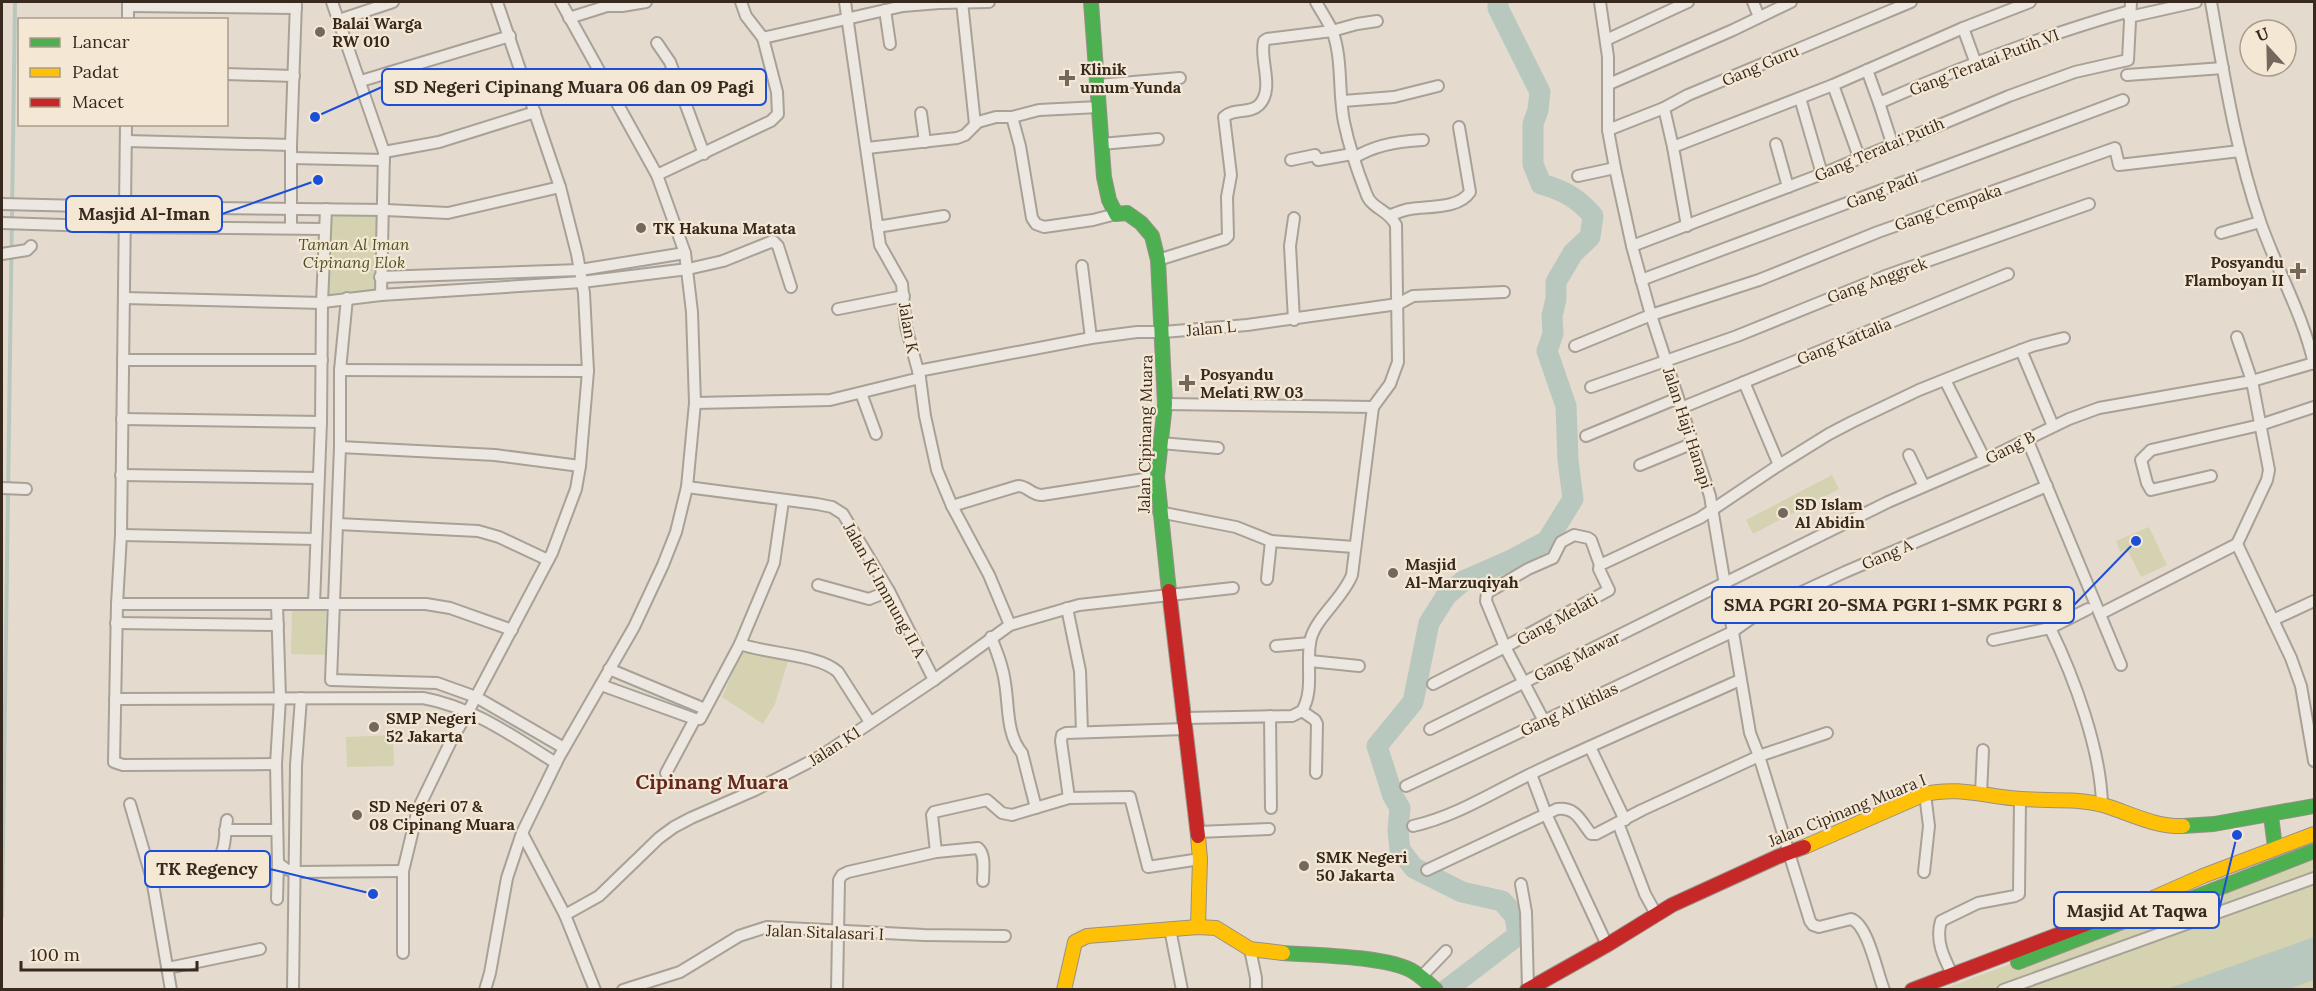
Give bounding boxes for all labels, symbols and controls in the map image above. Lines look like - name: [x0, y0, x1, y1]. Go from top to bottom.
- place label: Balai Warga RW 010: [332, 13, 423, 51]
- legend: [18, 18, 228, 126]
- north arrow: [2238, 18, 2298, 78]
- text: U: [2253, 23, 2272, 46]
- street label: Gang Teratai Putih VI: [1906, 24, 2062, 100]
- marker: Balai Warga RW 010: [313, 25, 327, 39]
- text: Lancar: [72, 30, 130, 53]
- street label: Gang Guru: [1719, 40, 1802, 90]
- place label: Klinik umum Yunda: [1080, 59, 1182, 97]
- text: Padat: [72, 60, 119, 83]
- callout: SD Negeri Cipinang Muara 06 dan 09 Pagi: [382, 69, 766, 105]
- marker: Klinik umum Yunda: [1058, 69, 1076, 87]
- text: SD Negeri Cipinang Muara 06 dan 09 Pagi: [394, 75, 754, 98]
- text: Macet: [72, 90, 124, 113]
- street label: Gang Teratai Putih: [1811, 112, 1947, 185]
- street label: Gang Padi: [1843, 167, 1921, 213]
- street label: Gang Cempaka: [1892, 179, 2004, 235]
- callout: Masjid Al-Iman: [66, 196, 222, 232]
- text: Masjid Al-Iman: [78, 202, 211, 225]
- place label: TK Hakuna Matata: [653, 218, 797, 238]
- marker: TK Hakuna Matata: [634, 221, 648, 235]
- park label: Taman Al Iman Cipinang Elok: [298, 234, 410, 272]
- place label: Posyandu Flamboyan II: [2185, 252, 2284, 290]
- street label: Gang Anggrek: [1824, 253, 1930, 307]
- marker: Posyandu Flamboyan II: [2289, 262, 2307, 280]
- street label: Jalan K: [895, 300, 923, 355]
- street label: Gang Kattalia: [1794, 313, 1894, 369]
- street label: Jalan L: [1184, 316, 1237, 340]
- street label: Jalan Cipinang Muara: [1134, 355, 1156, 514]
- place label: Posyandu Melati RW 03: [1200, 364, 1303, 402]
- street label: Jalan Haji Hanapi: [1659, 364, 1717, 491]
- marker: Posyandu Melati RW 03: [1178, 374, 1196, 392]
- street label: Gang B: [1982, 426, 2038, 468]
- place label: SD Islam Al Abidin: [1795, 494, 1865, 532]
- marker: SD Islam Al Abidin: [1776, 506, 1790, 520]
- street label: Jalan Ki Immung II A: [839, 518, 931, 662]
- street label: Gang A: [1859, 534, 1916, 574]
- place label: Masjid Al-Marzuqiyah: [1405, 554, 1519, 592]
- marker: Masjid Al-Marzuqiyah: [1386, 566, 1400, 580]
- callout: SMA PGRI 20-SMA PGRI 1-SMK PGRI 8: [1712, 587, 2074, 623]
- street label: Gang Melati: [1513, 589, 1601, 649]
- text: SMA PGRI 20-SMA PGRI 1-SMK PGRI 8: [1724, 593, 2062, 616]
- street label: Gang Mawar: [1530, 626, 1624, 686]
- street label: Gang Al Ikhlas: [1517, 678, 1621, 740]
- place label: SMP Negeri 52 Jakarta: [386, 708, 476, 746]
- marker: SMP Negeri 52 Jakarta: [367, 720, 381, 734]
- street label: Jalan K1: [804, 722, 864, 771]
- district label: Cipinang Muara: [635, 769, 789, 794]
- street label: Jalan Cipinang Muara I: [1764, 769, 1929, 851]
- place label: SD Negeri 07 & 08 Cipinang Muara: [369, 796, 516, 834]
- marker: SD Negeri 07 & 08 Cipinang Muara: [350, 808, 364, 822]
- place label: SMK Negeri 50 Jakarta: [1316, 847, 1408, 885]
- callout: TK Regency: [145, 851, 270, 887]
- text: TK Regency: [156, 857, 258, 880]
- marker: SMK Negeri 50 Jakarta: [1297, 859, 1311, 873]
- callout: Masjid At Taqwa: [2054, 892, 2219, 928]
- text: Masjid At Taqwa: [2067, 899, 2208, 922]
- street label: Jalan Sitalasari I: [765, 920, 884, 944]
- scale bar: [21, 934, 196, 972]
- text: 100 m: [30, 943, 80, 966]

